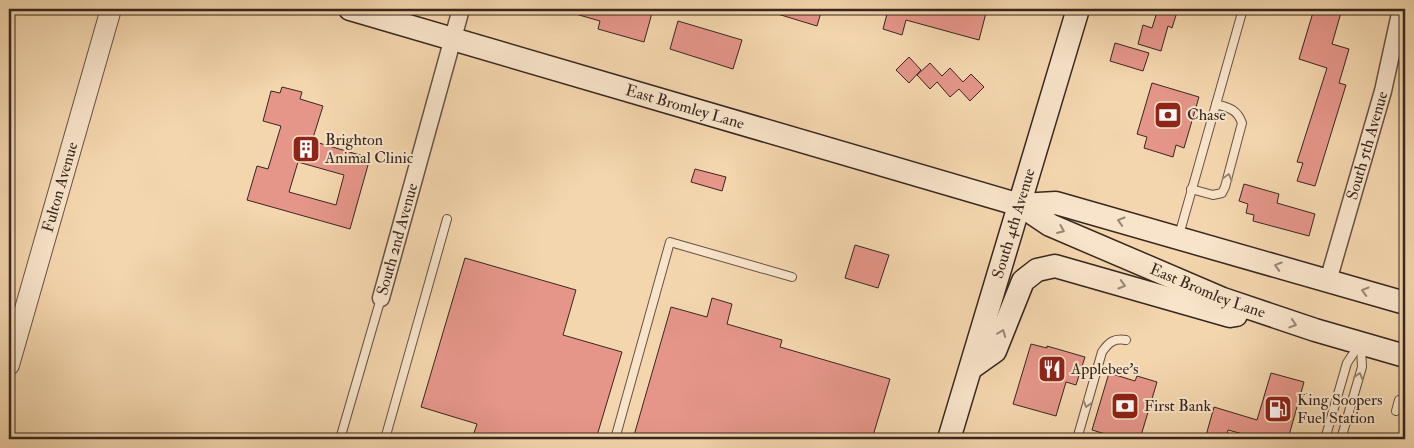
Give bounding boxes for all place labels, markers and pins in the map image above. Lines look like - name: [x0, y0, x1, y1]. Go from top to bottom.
- bank icon: Chase: [1153, 100, 1183, 130]
- place label: Chase: [1187, 105, 1226, 125]
- place label: Brighton Animal Clinic: [324, 130, 414, 168]
- building icon: Brighton Animal Clinic: [291, 134, 321, 164]
- restaurant icon: Applebee's: [1037, 354, 1067, 384]
- place label: Applebee's: [1070, 359, 1138, 380]
- place label: King Soopers Fuel Station: [1297, 390, 1382, 428]
- bank icon: First Bank: [1110, 391, 1140, 421]
- fuel station icon: King Soopers Fuel Station: [1263, 394, 1293, 424]
- place label: First Bank: [1144, 396, 1211, 416]

